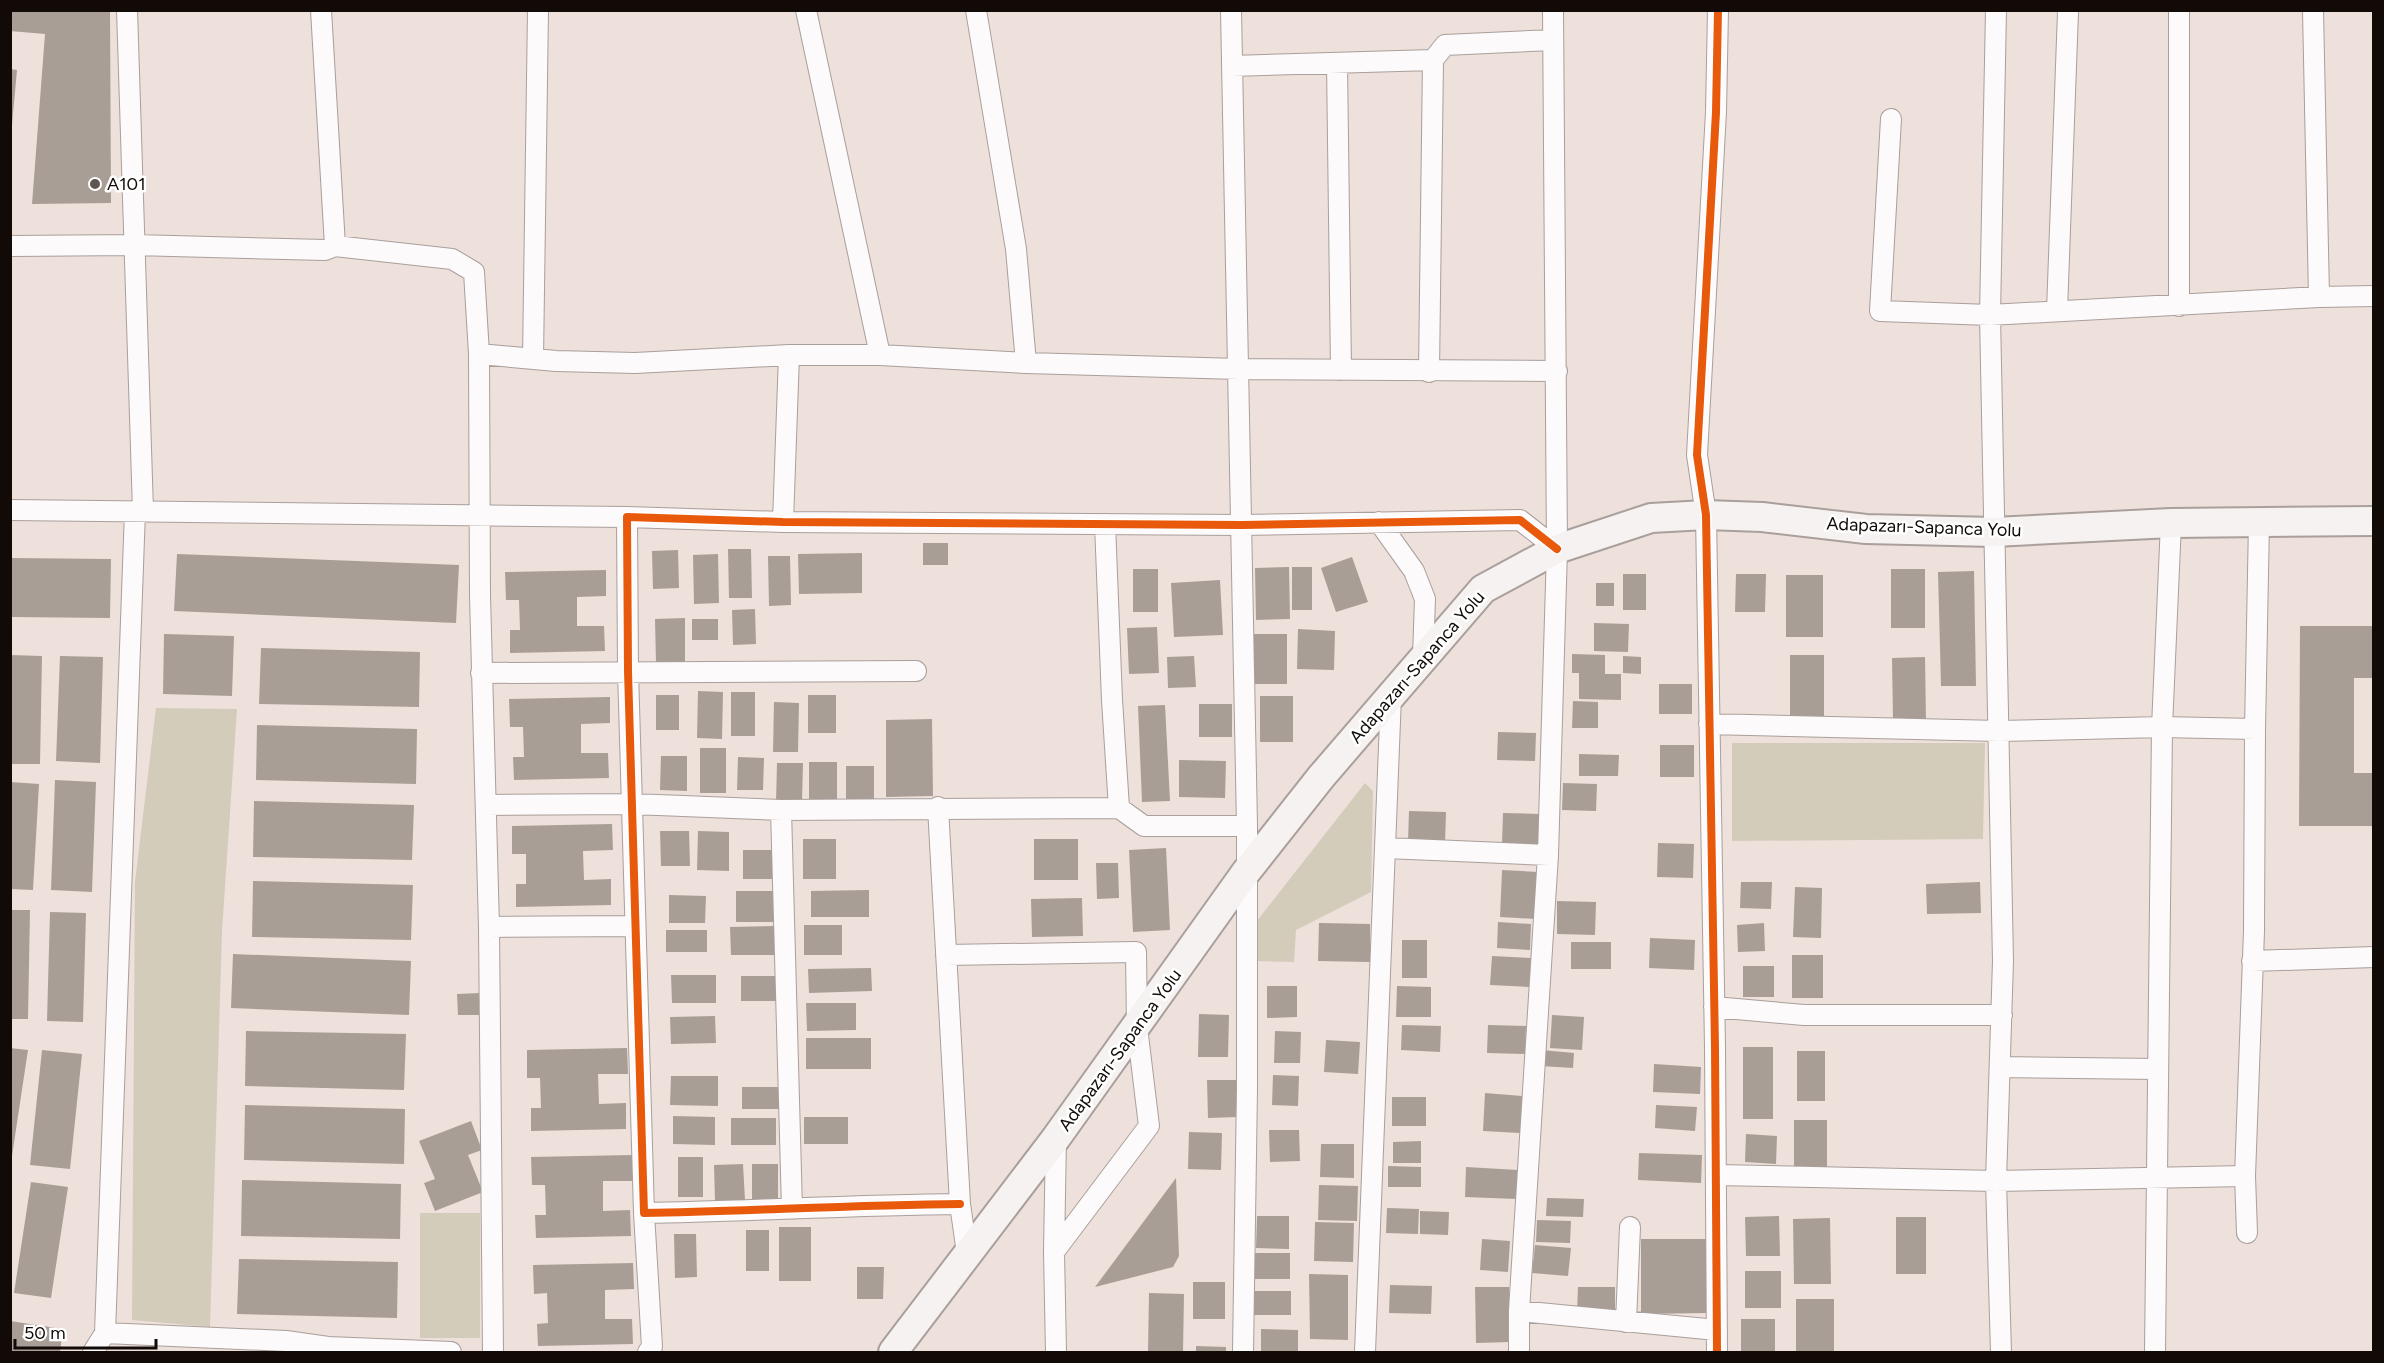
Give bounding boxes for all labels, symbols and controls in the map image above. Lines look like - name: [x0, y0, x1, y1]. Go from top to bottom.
- place label: A101: [107, 173, 146, 195]
- marker: A101: [88, 177, 102, 191]
- street label: Adapazarı-Sapanca Yolu: [1826, 513, 2022, 541]
- street label: Adapazarı-Sapanca Yolu: [1345, 586, 1489, 748]
- street label: Adapazarı-Sapanca Yolu: [1054, 965, 1186, 1135]
- scale bar: [15, 1312, 156, 1350]
- text: 50 m: [24, 1322, 66, 1344]

